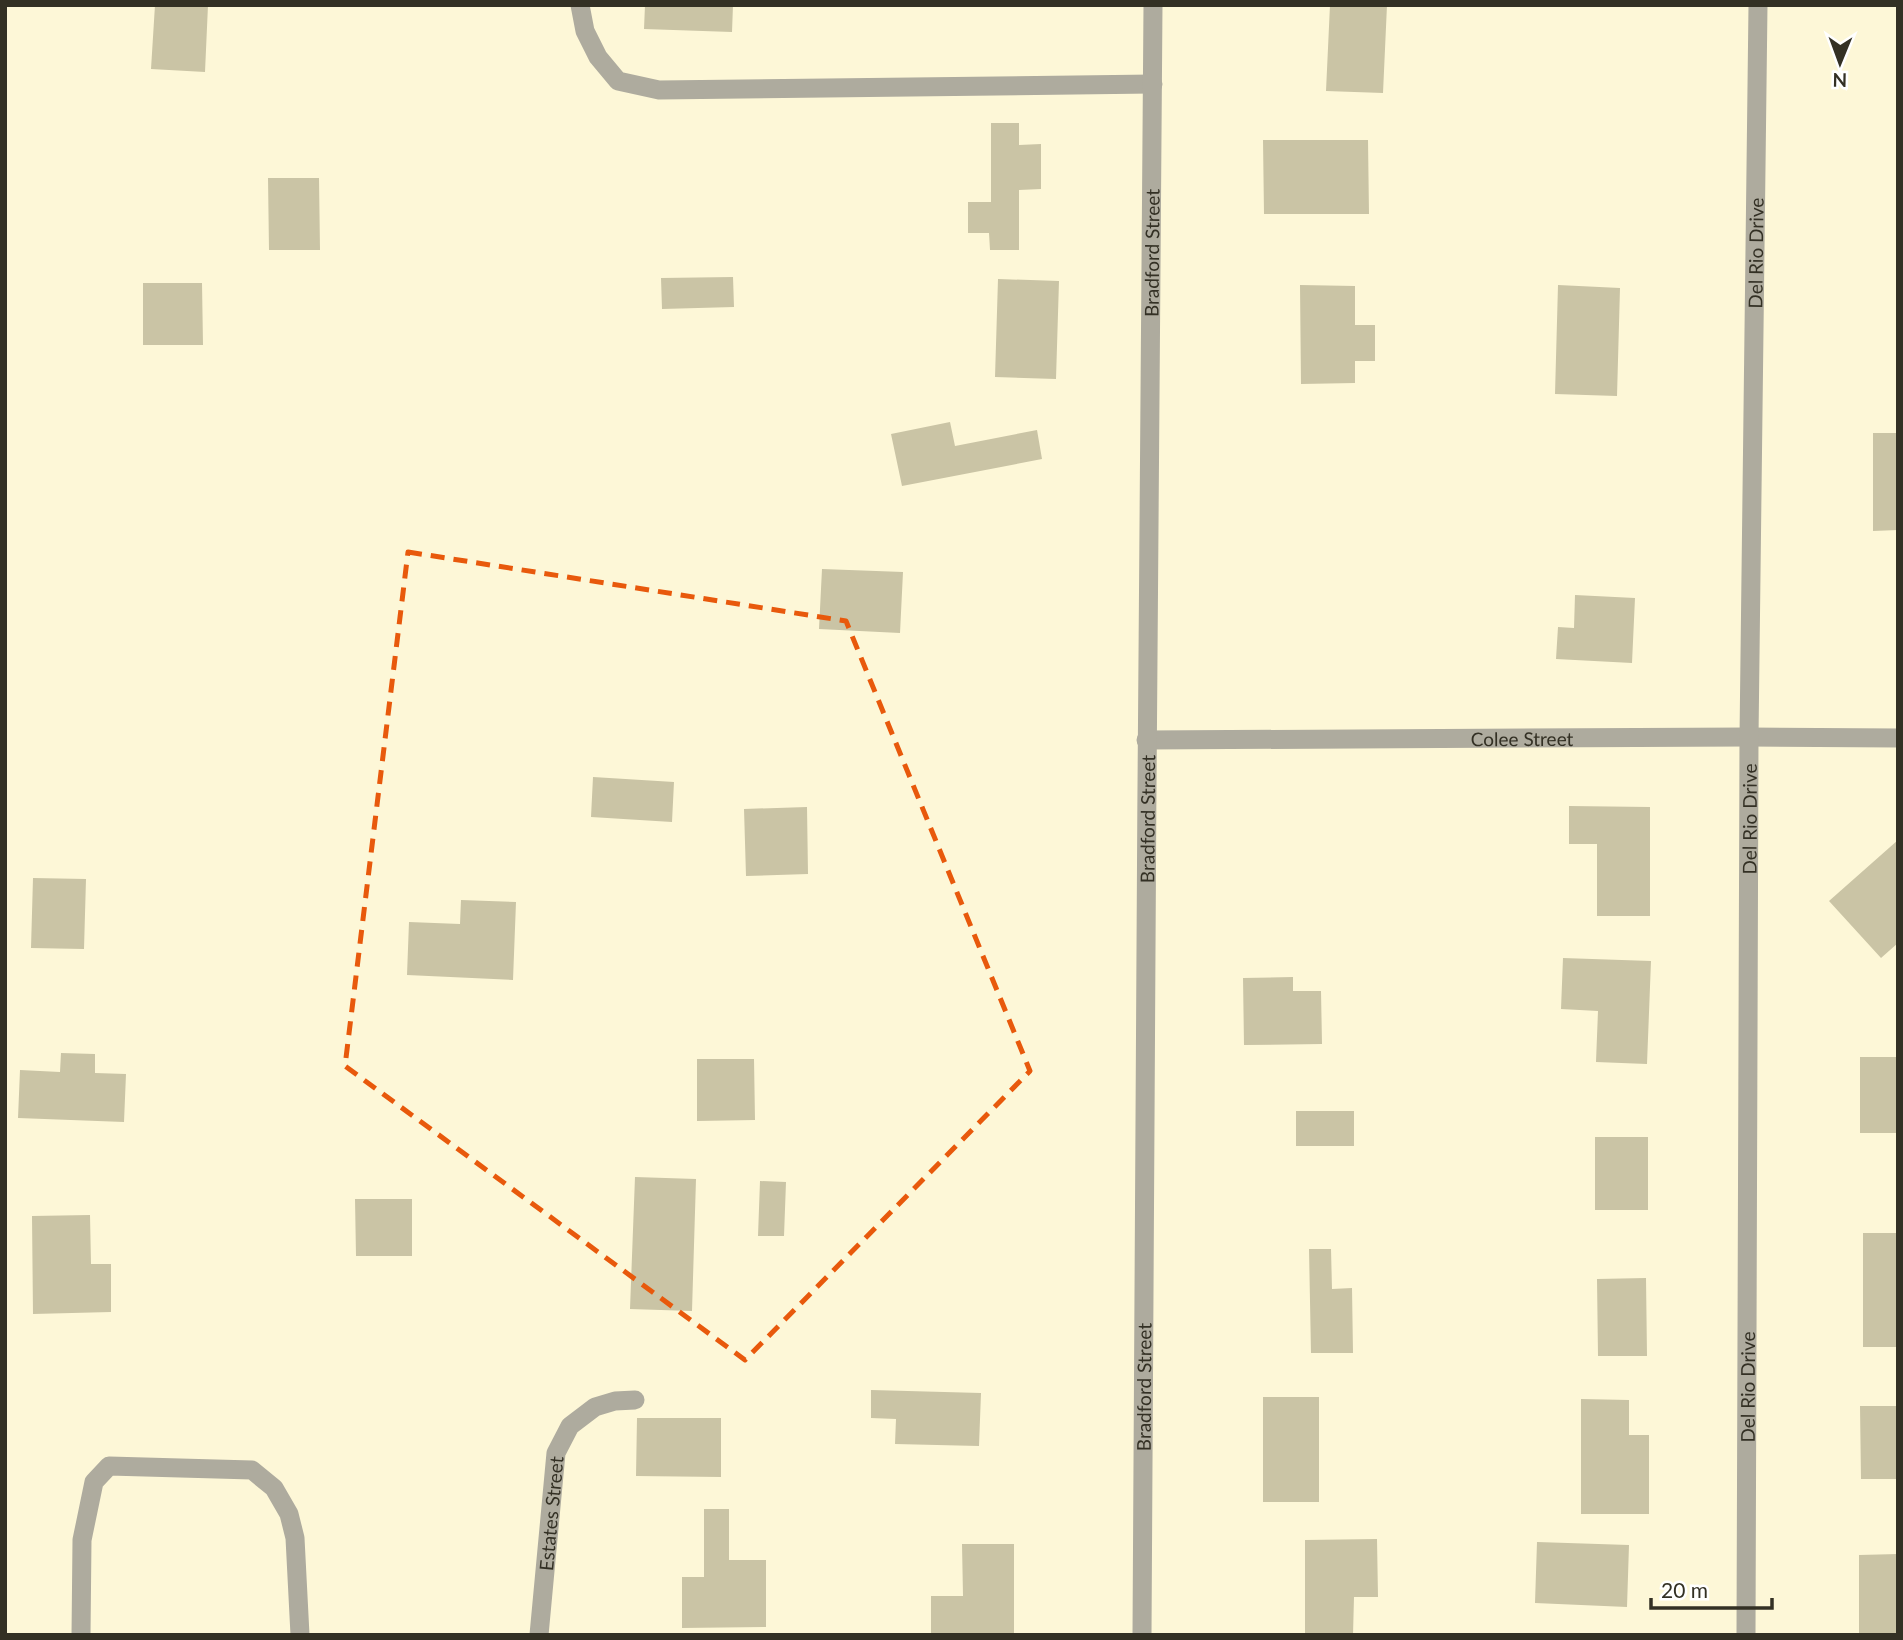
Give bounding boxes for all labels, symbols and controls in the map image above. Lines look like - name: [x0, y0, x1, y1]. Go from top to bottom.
- north arrow: [1805, 28, 1875, 98]
- text: N: [1832, 69, 1847, 92]
- street label: Bradford Street: [1139, 189, 1163, 317]
- street label: Del Rio Drive: [1743, 197, 1767, 309]
- street label: Colee Street: [1471, 726, 1574, 750]
- street label: Bradford Street: [1135, 755, 1159, 883]
- street label: Del Rio Drive: [1737, 763, 1760, 875]
- street label: Bradford Street: [1131, 1323, 1155, 1451]
- street label: Del Rio Drive: [1735, 1331, 1759, 1443]
- street label: Estates Street: [534, 1455, 567, 1572]
- scale bar: [1651, 1566, 1772, 1610]
- text: 20 m: [1661, 1577, 1708, 1602]

